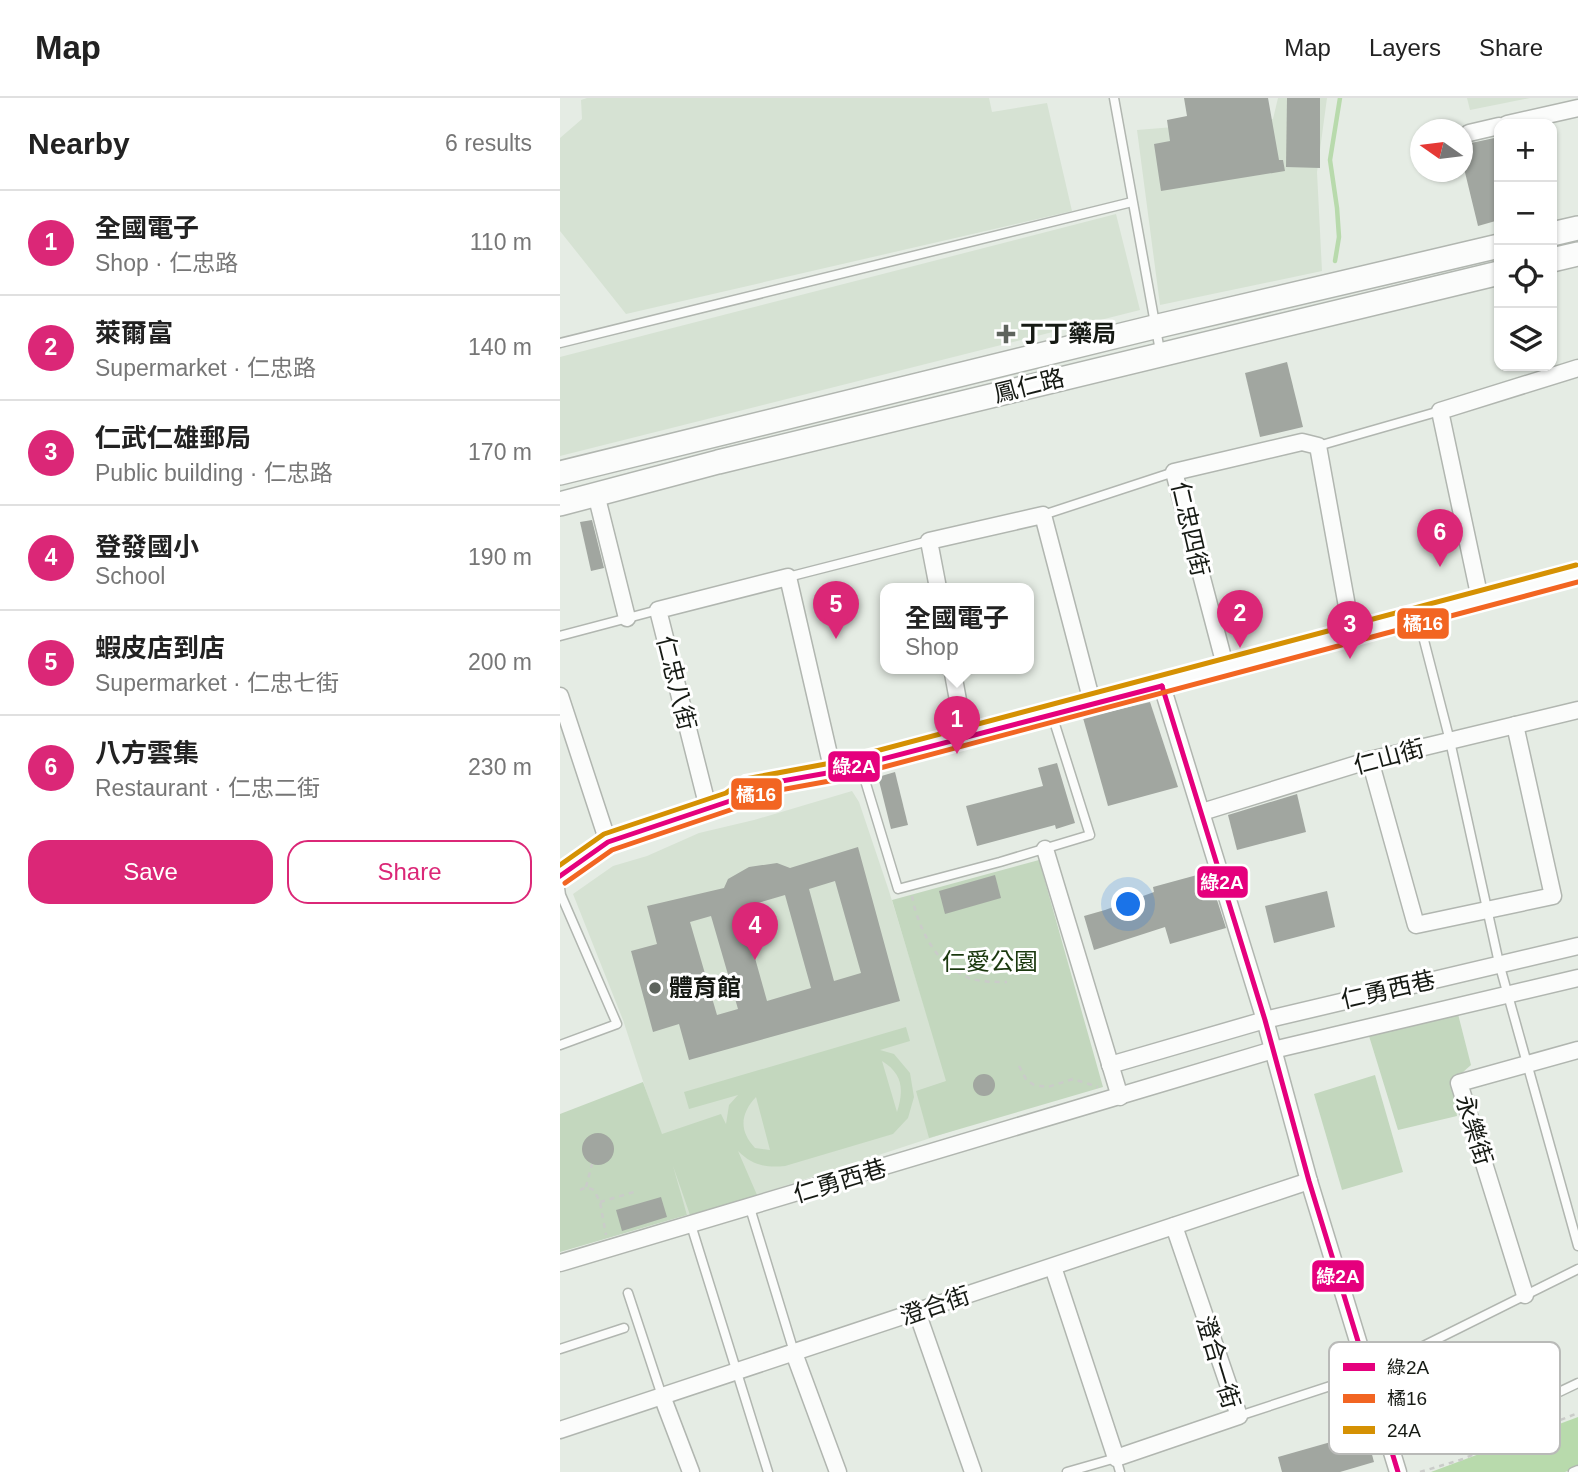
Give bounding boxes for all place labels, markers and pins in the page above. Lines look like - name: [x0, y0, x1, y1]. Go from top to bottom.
- place label: 丁丁藥局: [1020, 320, 1116, 347]
- marker: 丁丁藥局: [998, 326, 1014, 342]
- pin: 6: [1417, 509, 1463, 567]
- pin: 5: [813, 581, 859, 639]
- pin: 2: [1217, 590, 1263, 648]
- pin: 3: [1327, 601, 1373, 659]
- pin: 1: [934, 696, 980, 754]
- pin: 4: [732, 902, 778, 960]
- place label: 體育館: [669, 974, 741, 1001]
- marker: 體育館: [647, 980, 663, 996]

